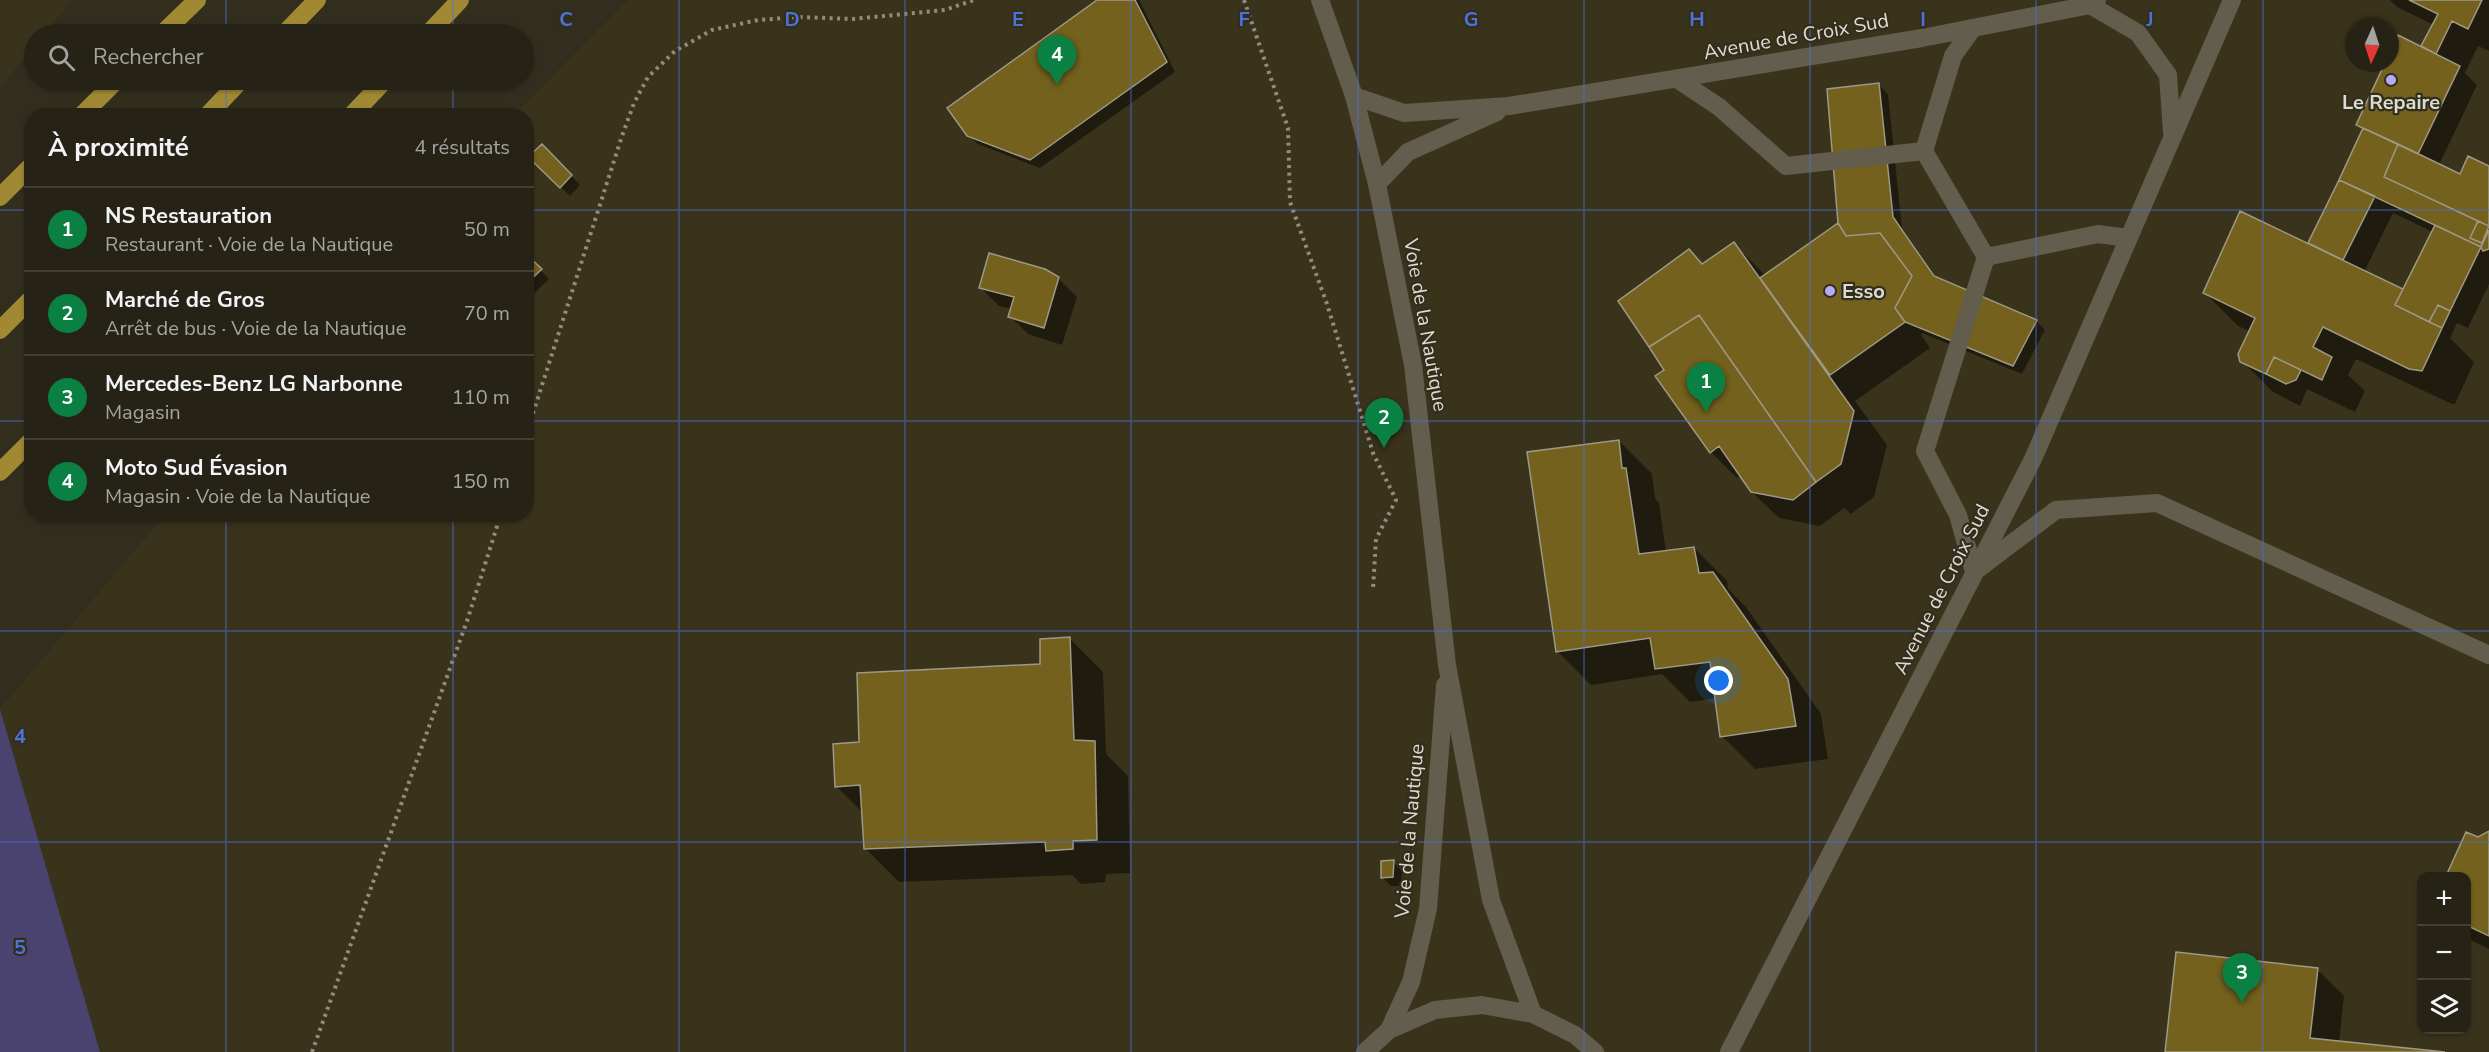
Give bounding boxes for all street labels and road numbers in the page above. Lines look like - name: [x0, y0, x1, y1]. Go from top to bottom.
- street label: Avenue de Croix Sud: [1701, 7, 1891, 66]
- street label: Voie de la Nautique: [1397, 236, 1454, 414]
- street label: Avenue de Croix Sud: [1887, 499, 1996, 679]
- street label: Voie de la Nautique: [1388, 743, 1431, 920]

